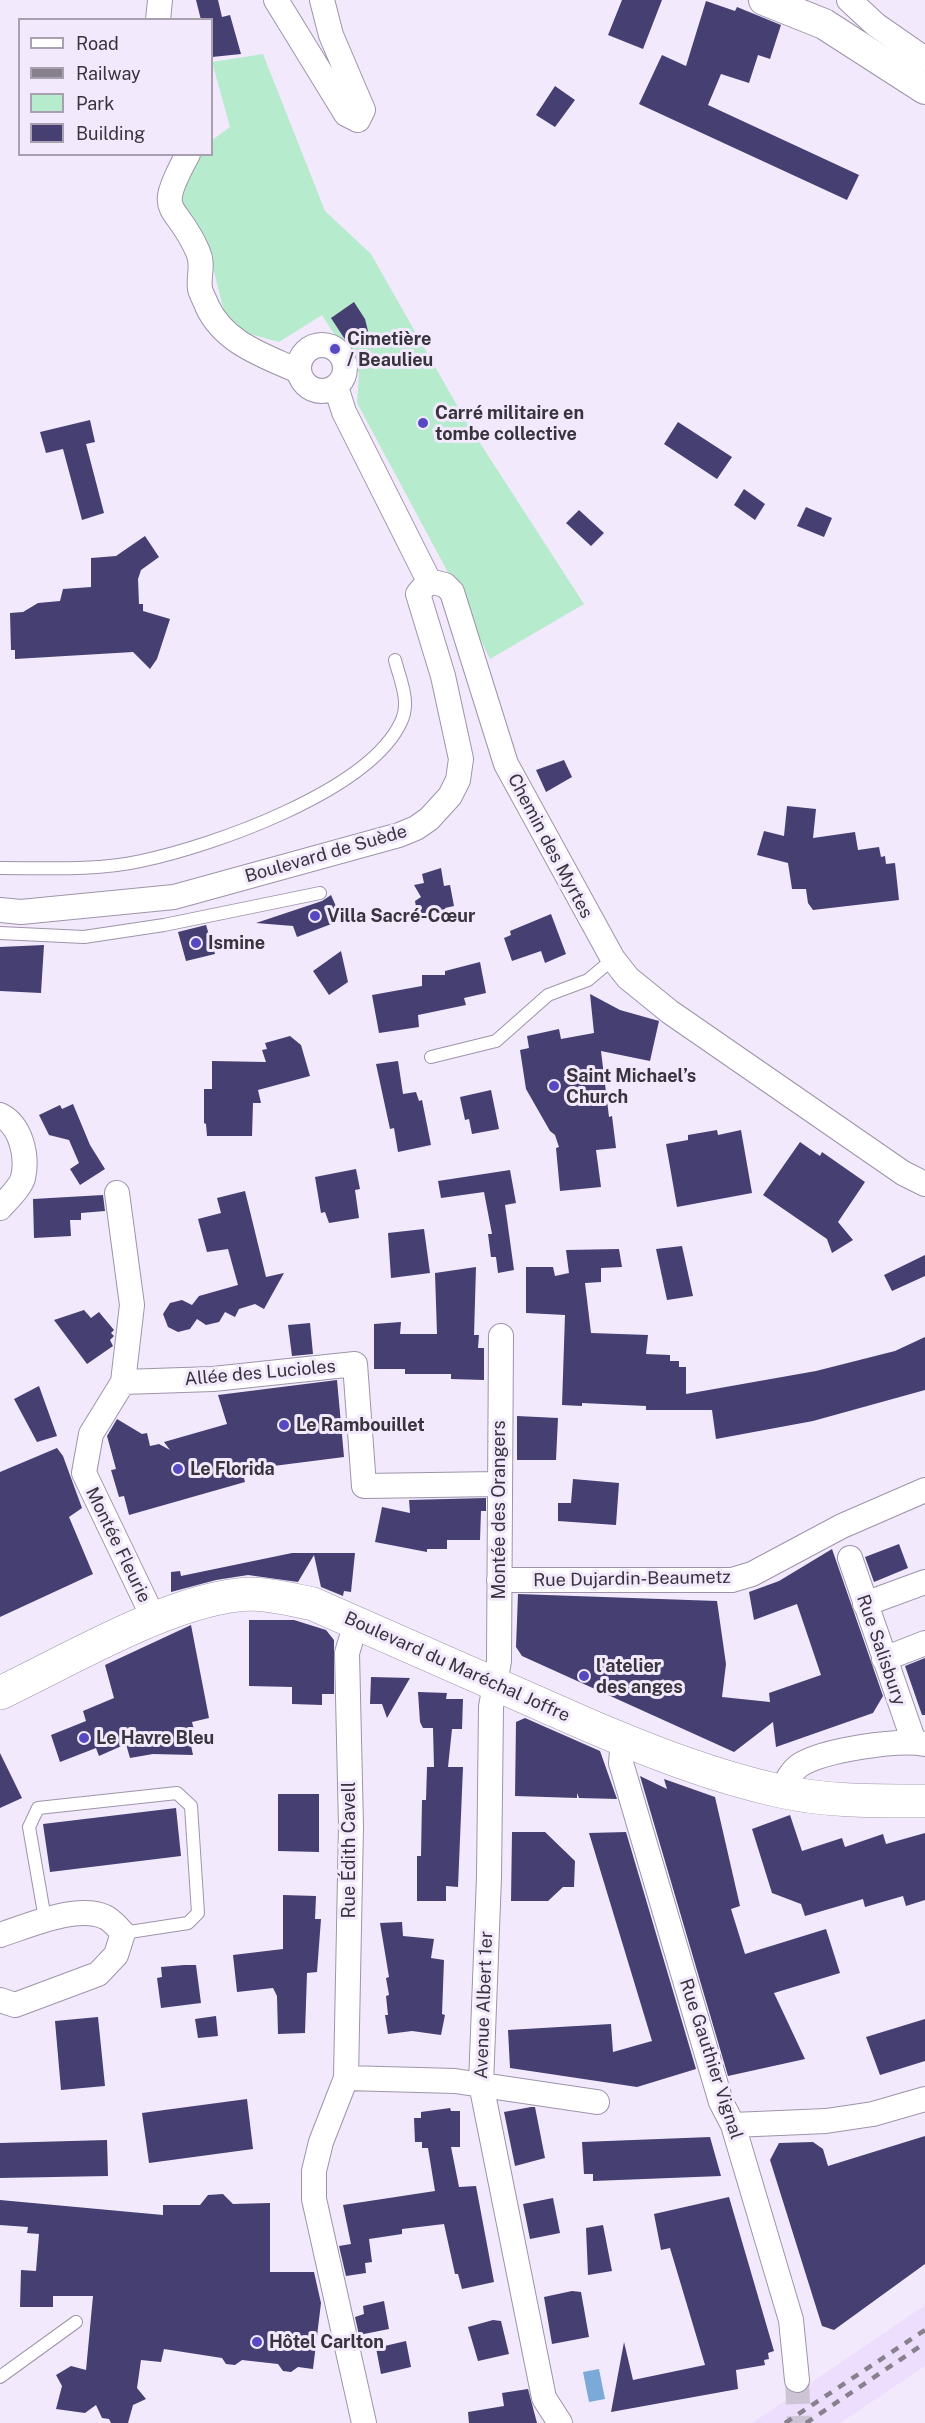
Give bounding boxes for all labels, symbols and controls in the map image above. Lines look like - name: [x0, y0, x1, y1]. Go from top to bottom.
- legend: [18, 18, 213, 156]
- text: Road: [76, 33, 119, 54]
- text: Railway: [76, 63, 141, 84]
- text: Park: [76, 93, 114, 114]
- text: Building: [76, 123, 145, 144]
- place label: Cimetière / Beaulieu: [347, 328, 433, 370]
- marker: Cimetière / Beaulieu: [328, 342, 342, 356]
- place label: Carré militaire en tombe collective: [435, 402, 584, 444]
- marker: Carré militaire en tombe collective: [416, 416, 430, 430]
- street label: Chemin des Myrtes: [503, 770, 597, 922]
- street label: Boulevard de Suède: [242, 821, 410, 887]
- place label: Villa Sacré-Cœur: [327, 905, 475, 927]
- marker: Villa Sacré-Cœur: [308, 909, 322, 923]
- place label: Ismine: [208, 932, 265, 954]
- marker: Ismine: [189, 936, 203, 950]
- place label: Saint Michael’s Church: [566, 1065, 696, 1108]
- marker: Saint Michael’s Church: [547, 1079, 561, 1093]
- street label: Allée des Lucioles: [184, 1356, 336, 1390]
- place label: Le Rambouillet: [296, 1414, 425, 1436]
- marker: Le Rambouillet: [277, 1418, 291, 1432]
- street label: Montée des Orangers: [488, 1420, 510, 1600]
- place label: Le Florida: [190, 1458, 275, 1480]
- marker: Le Florida: [171, 1462, 185, 1476]
- street label: Montée Fleurie: [81, 1484, 155, 1606]
- street label: Rue Dujardin-Beaumetz: [533, 1566, 731, 1592]
- street label: Rue Salisbury: [852, 1592, 910, 1708]
- street label: Boulevard du Maréchal Joffre: [341, 1607, 573, 1727]
- place label: l'atelier des anges: [596, 1655, 683, 1698]
- marker: l'atelier des anges: [577, 1669, 591, 1683]
- place label: Le Havre Bleu: [96, 1727, 214, 1749]
- marker: Le Havre Bleu: [77, 1731, 91, 1745]
- street label: Rue Édith Cavell: [338, 1782, 360, 1918]
- street label: Avenue Albert 1er: [471, 1931, 497, 2079]
- street label: Rue Gauthier Vignal: [675, 1976, 747, 2142]
- place label: Hôtel Carlton: [269, 2331, 384, 2353]
- marker: Hôtel Carlton: [250, 2335, 264, 2349]

